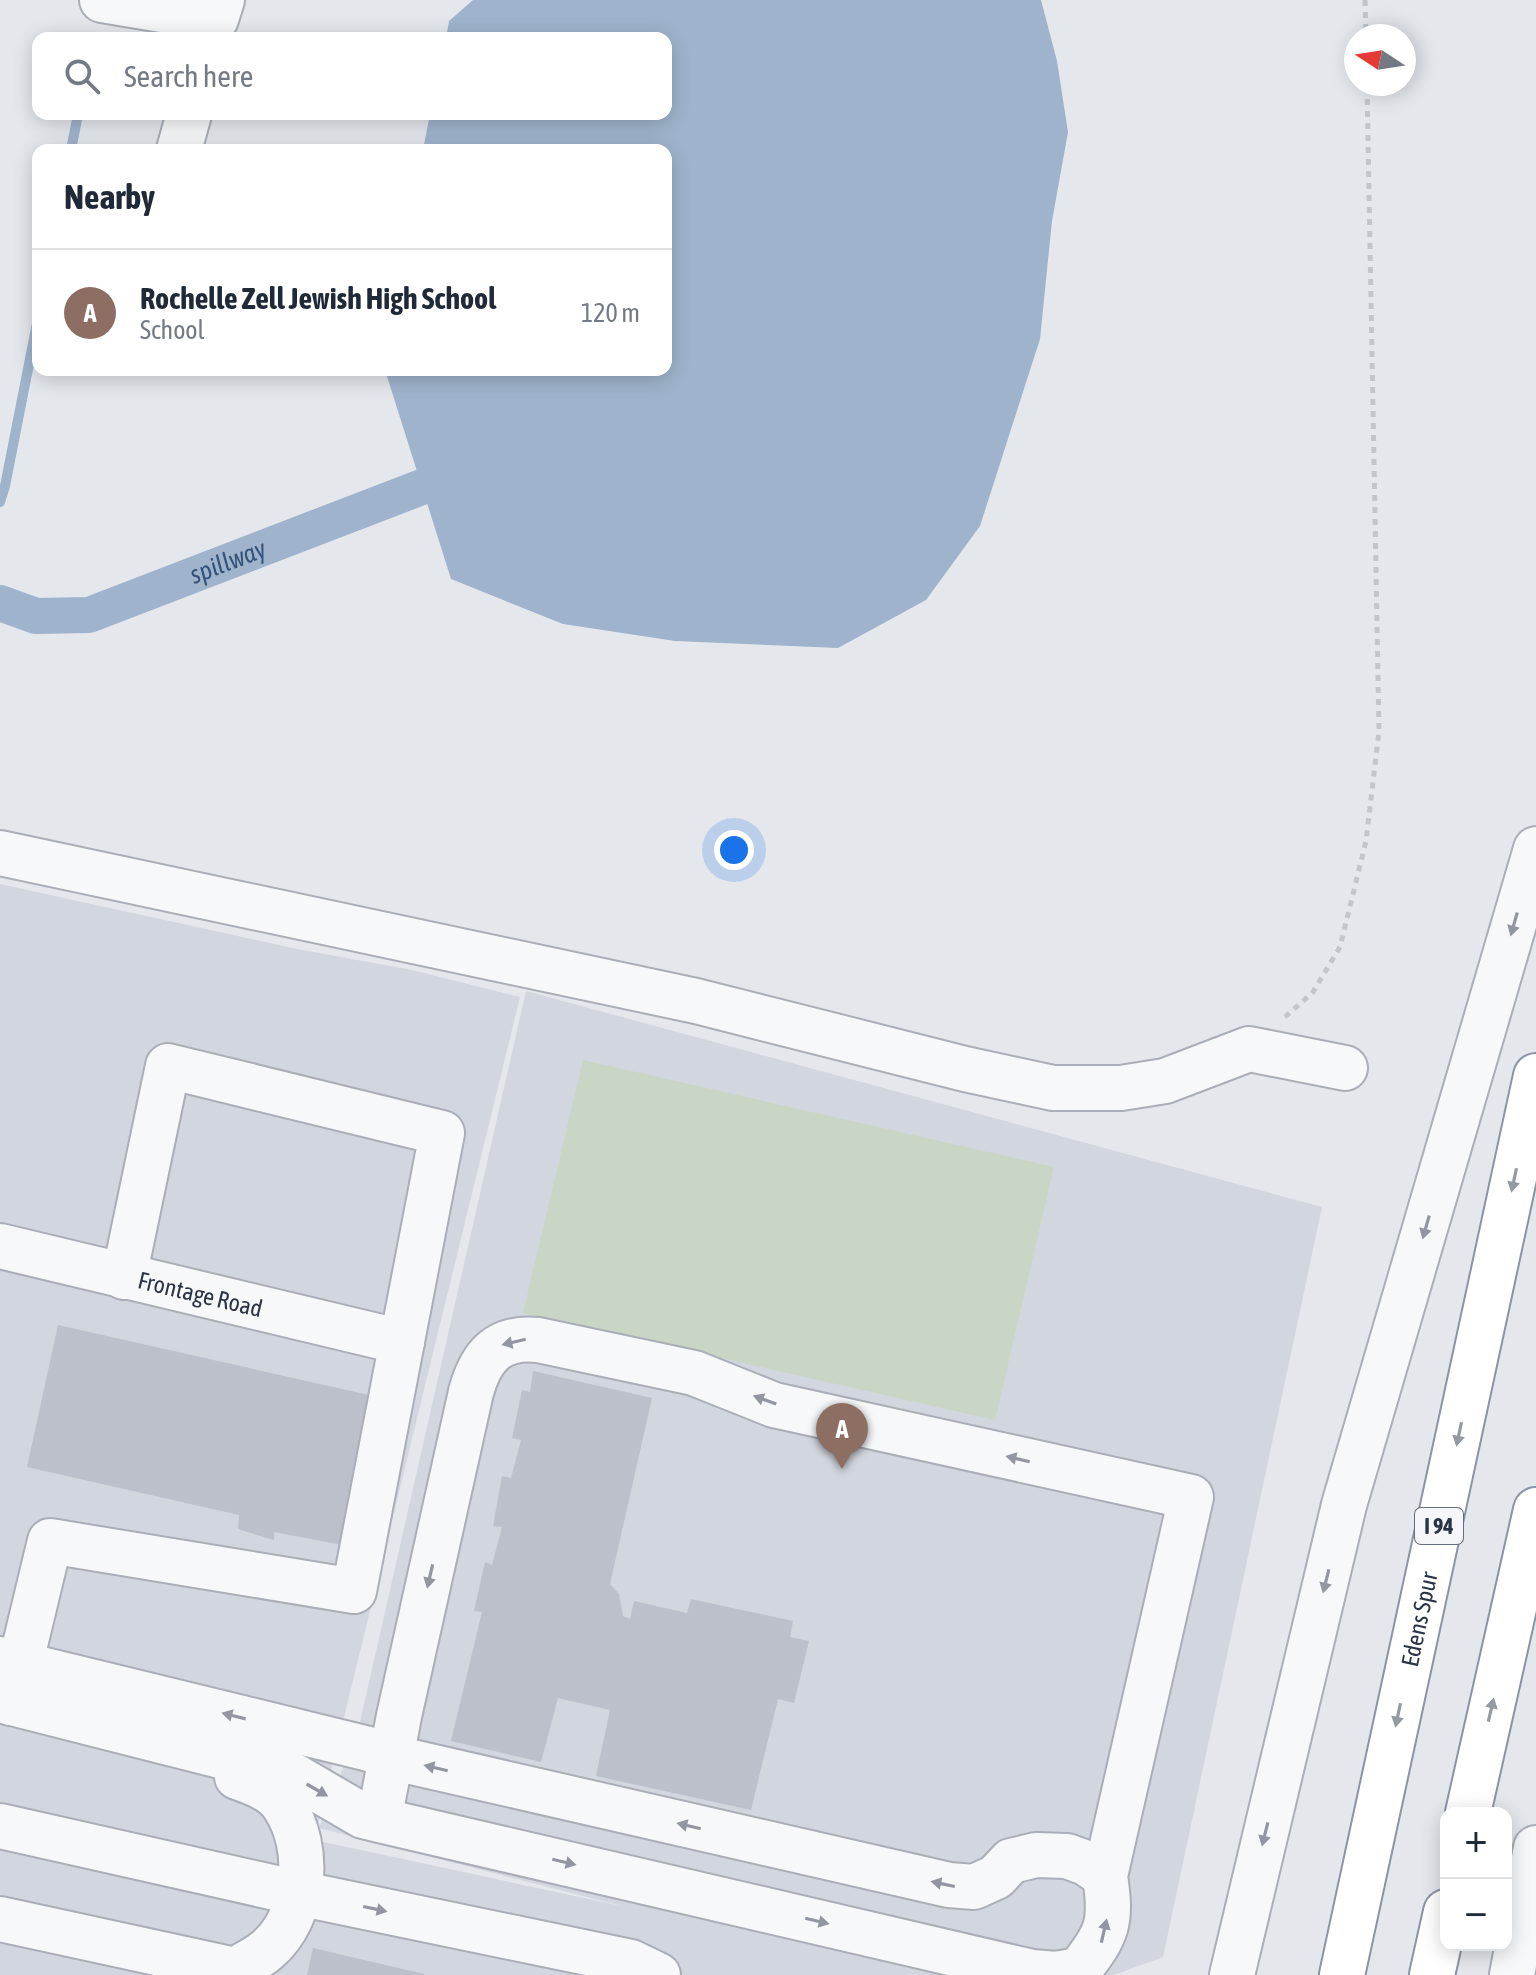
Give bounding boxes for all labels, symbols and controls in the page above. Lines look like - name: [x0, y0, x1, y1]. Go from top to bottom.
- north arrow: [1344, 24, 1416, 96]
- search box: [32, 32, 672, 120]
- icon: search: [60, 54, 104, 98]
- text: Search here: [124, 59, 253, 93]
- text: Nearby: [64, 177, 155, 216]
- text: Rochelle Zell Jewish High School: [140, 281, 496, 315]
- text: A: [84, 298, 96, 328]
- text: 120 m: [581, 298, 640, 328]
- text: School: [140, 315, 204, 345]
- water label: spillway: [185, 533, 270, 590]
- your location: [714, 830, 754, 870]
- one-way arrow: [1507, 913, 1520, 937]
- one-way arrow: [1507, 1167, 1520, 1192]
- one-way arrow: [1419, 1216, 1432, 1240]
- street label: Frontage Road: [135, 1266, 265, 1322]
- one-way arrow: [501, 1336, 526, 1349]
- one-way arrow: [752, 1394, 776, 1406]
- pin: A: [816, 1403, 868, 1469]
- one-way arrow: [1452, 1422, 1465, 1447]
- one-way arrow: [1005, 1452, 1030, 1465]
- road number: I 94: [1415, 1508, 1463, 1544]
- one-way arrow: [423, 1564, 436, 1589]
- street label: Edens Spur: [1395, 1568, 1442, 1669]
- one-way arrow: [1320, 1569, 1332, 1594]
- one-way arrow: [1485, 1697, 1498, 1722]
- one-way arrow: [1391, 1703, 1404, 1728]
- one-way arrow: [221, 1709, 246, 1722]
- one-way arrow: [423, 1761, 448, 1774]
- one-way arrow: [305, 1782, 328, 1796]
- map controls: [1440, 1807, 1512, 1951]
- button: +: [1440, 1807, 1512, 1879]
- one-way arrow: [677, 1819, 702, 1832]
- one-way arrow: [1259, 1822, 1271, 1847]
- one-way arrow: [552, 1857, 577, 1869]
- one-way arrow: [930, 1877, 955, 1890]
- button: −: [1440, 1879, 1512, 1951]
- one-way arrow: [363, 1903, 388, 1916]
- one-way arrow: [805, 1915, 830, 1928]
- one-way arrow: [1098, 1918, 1111, 1943]

